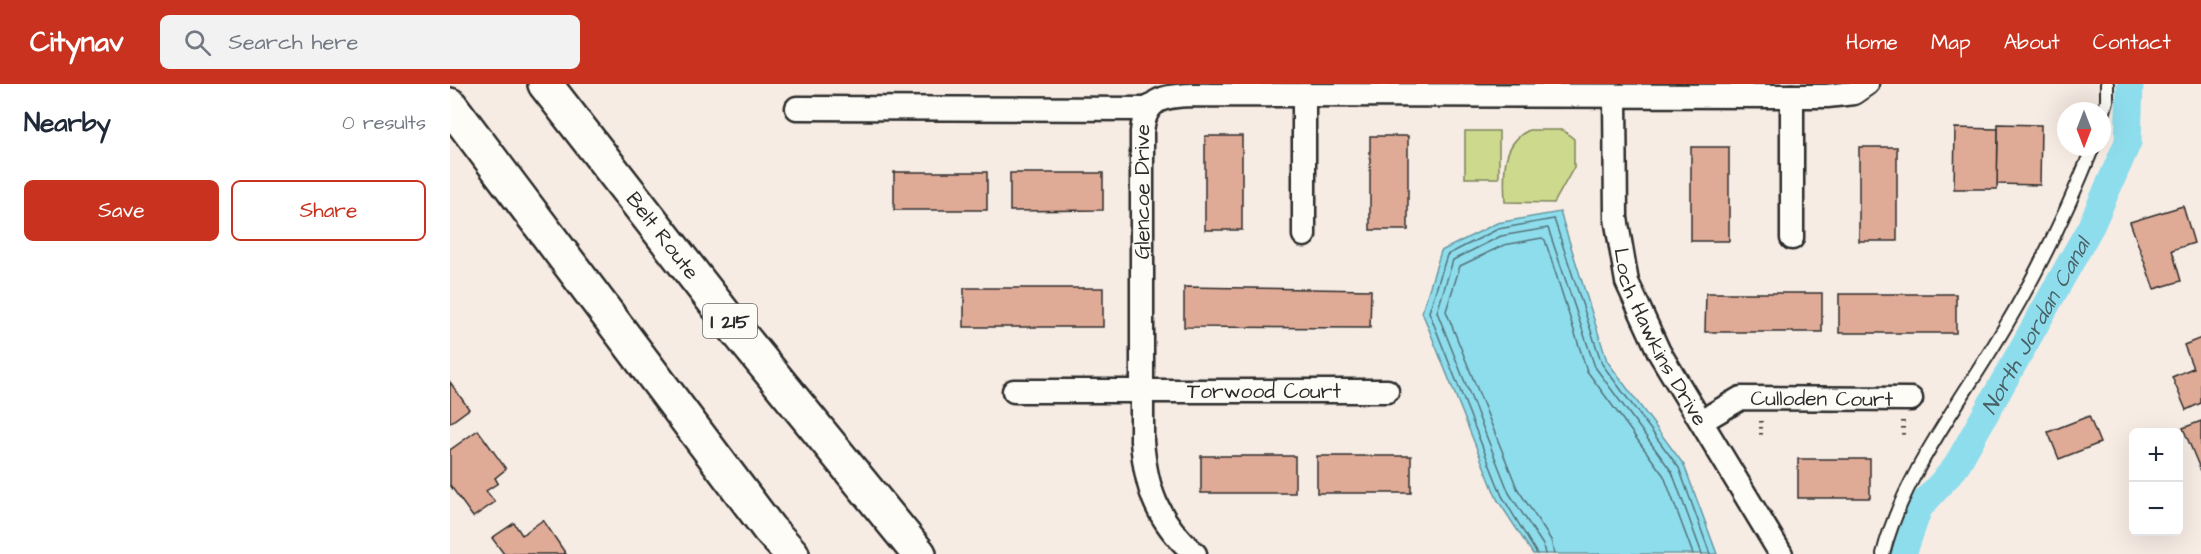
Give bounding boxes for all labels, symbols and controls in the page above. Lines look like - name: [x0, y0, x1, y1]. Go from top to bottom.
- search box: [160, 15, 580, 69]
- text: Citynav: [30, 23, 124, 62]
- icon: search: [181, 26, 214, 59]
- text: Search here: [229, 27, 358, 58]
- text: Home: [1846, 28, 1898, 57]
- text: Map: [1931, 28, 1971, 57]
- text: About: [2004, 28, 2060, 57]
- text: Contact: [2093, 28, 2171, 57]
- north arrow: [2057, 102, 2111, 156]
- text: Nearby: [24, 105, 111, 141]
- text: 0 results: [342, 109, 426, 137]
- street label: Glencoe Drive: [1128, 122, 1158, 259]
- button: Save: [24, 180, 219, 241]
- button: Share: [231, 180, 426, 241]
- street label: Belt Route: [619, 186, 706, 286]
- water label: North Jordan Canal: [1974, 230, 2100, 420]
- street label: Loch Hawkins Drive: [1606, 246, 1714, 431]
- road number: I 215: [703, 304, 757, 338]
- street label: Torwood Court: [1187, 377, 1341, 406]
- street label: Culloden Court: [1750, 384, 1894, 414]
- map controls: [2129, 428, 2183, 536]
- button: +: [2129, 428, 2183, 482]
- button: −: [2129, 482, 2183, 536]

